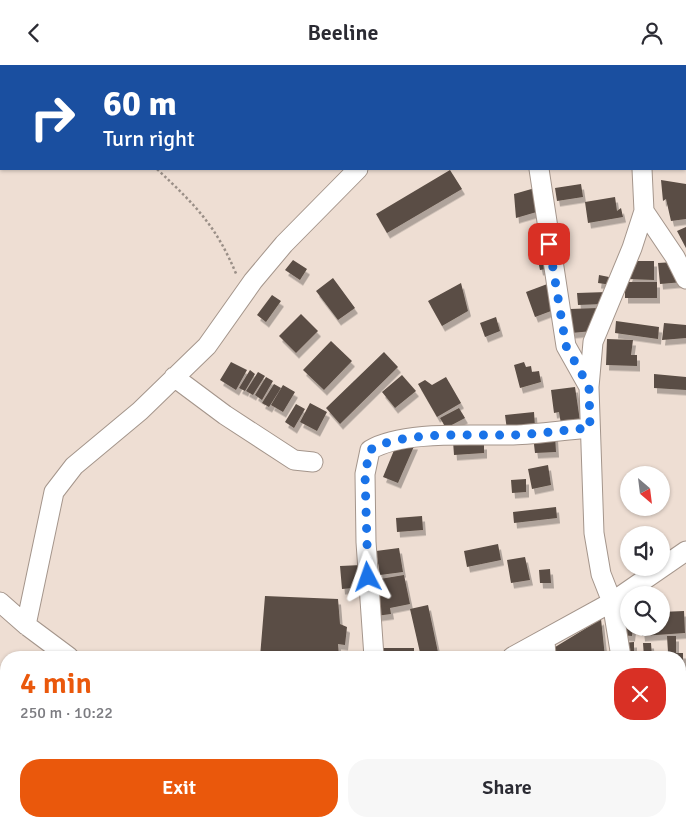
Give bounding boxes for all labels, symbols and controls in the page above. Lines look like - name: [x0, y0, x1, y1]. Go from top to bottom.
- icon: back: [20, 19, 48, 47]
- text: Beeline: [307, 19, 379, 46]
- icon: person: [638, 19, 666, 47]
- text: 60 m: [103, 82, 177, 125]
- icon: right: [20, 85, 85, 150]
- text: Turn right: [103, 125, 195, 152]
- pin: [528, 223, 570, 265]
- icon: arrive: [535, 230, 563, 258]
- north arrow: [620, 466, 670, 516]
- map controls: [620, 466, 670, 636]
- button: sound: [620, 526, 670, 576]
- position arrow: [341, 550, 393, 602]
- button: search: [620, 586, 670, 636]
- text: 4 min: [20, 665, 92, 702]
- button: close: [614, 668, 666, 720]
- text: 250 m · 10:22: [20, 703, 113, 723]
- button: Exit: [20, 759, 338, 817]
- button: Share: [348, 759, 666, 817]

